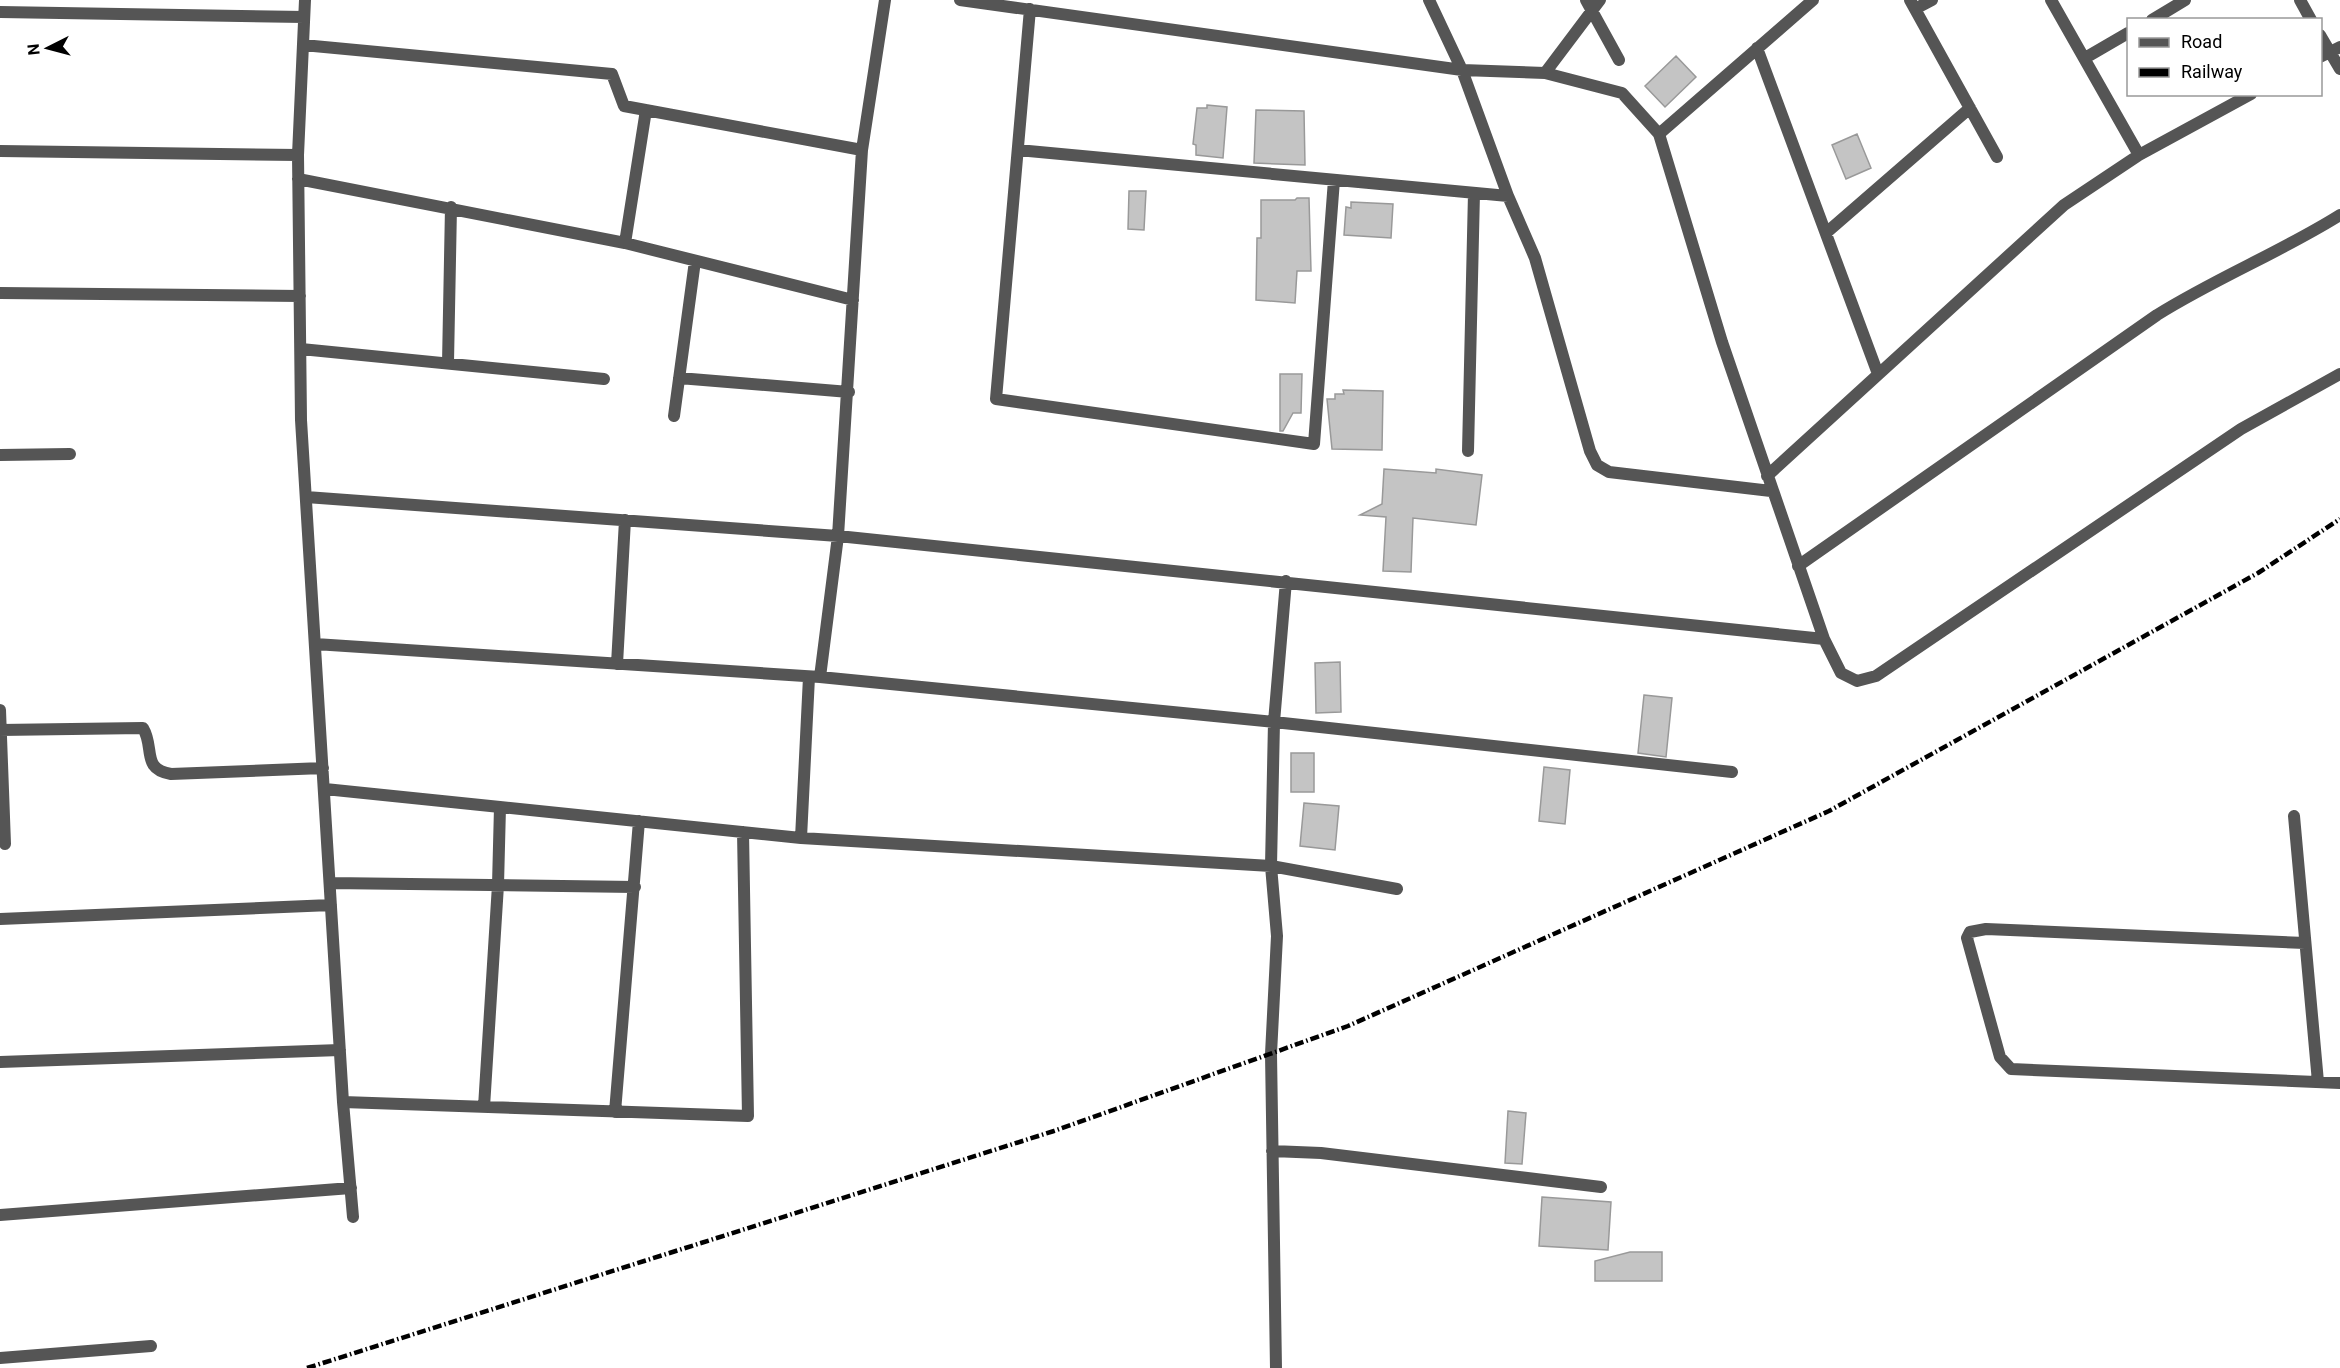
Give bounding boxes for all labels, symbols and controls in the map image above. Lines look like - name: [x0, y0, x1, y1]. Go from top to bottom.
- north arrow: [18, 18, 78, 78]
- legend: [2127, 18, 2322, 96]
- text: Road: [2181, 31, 2222, 52]
- text: N: [24, 43, 44, 56]
- text: Railway: [2181, 61, 2243, 82]

